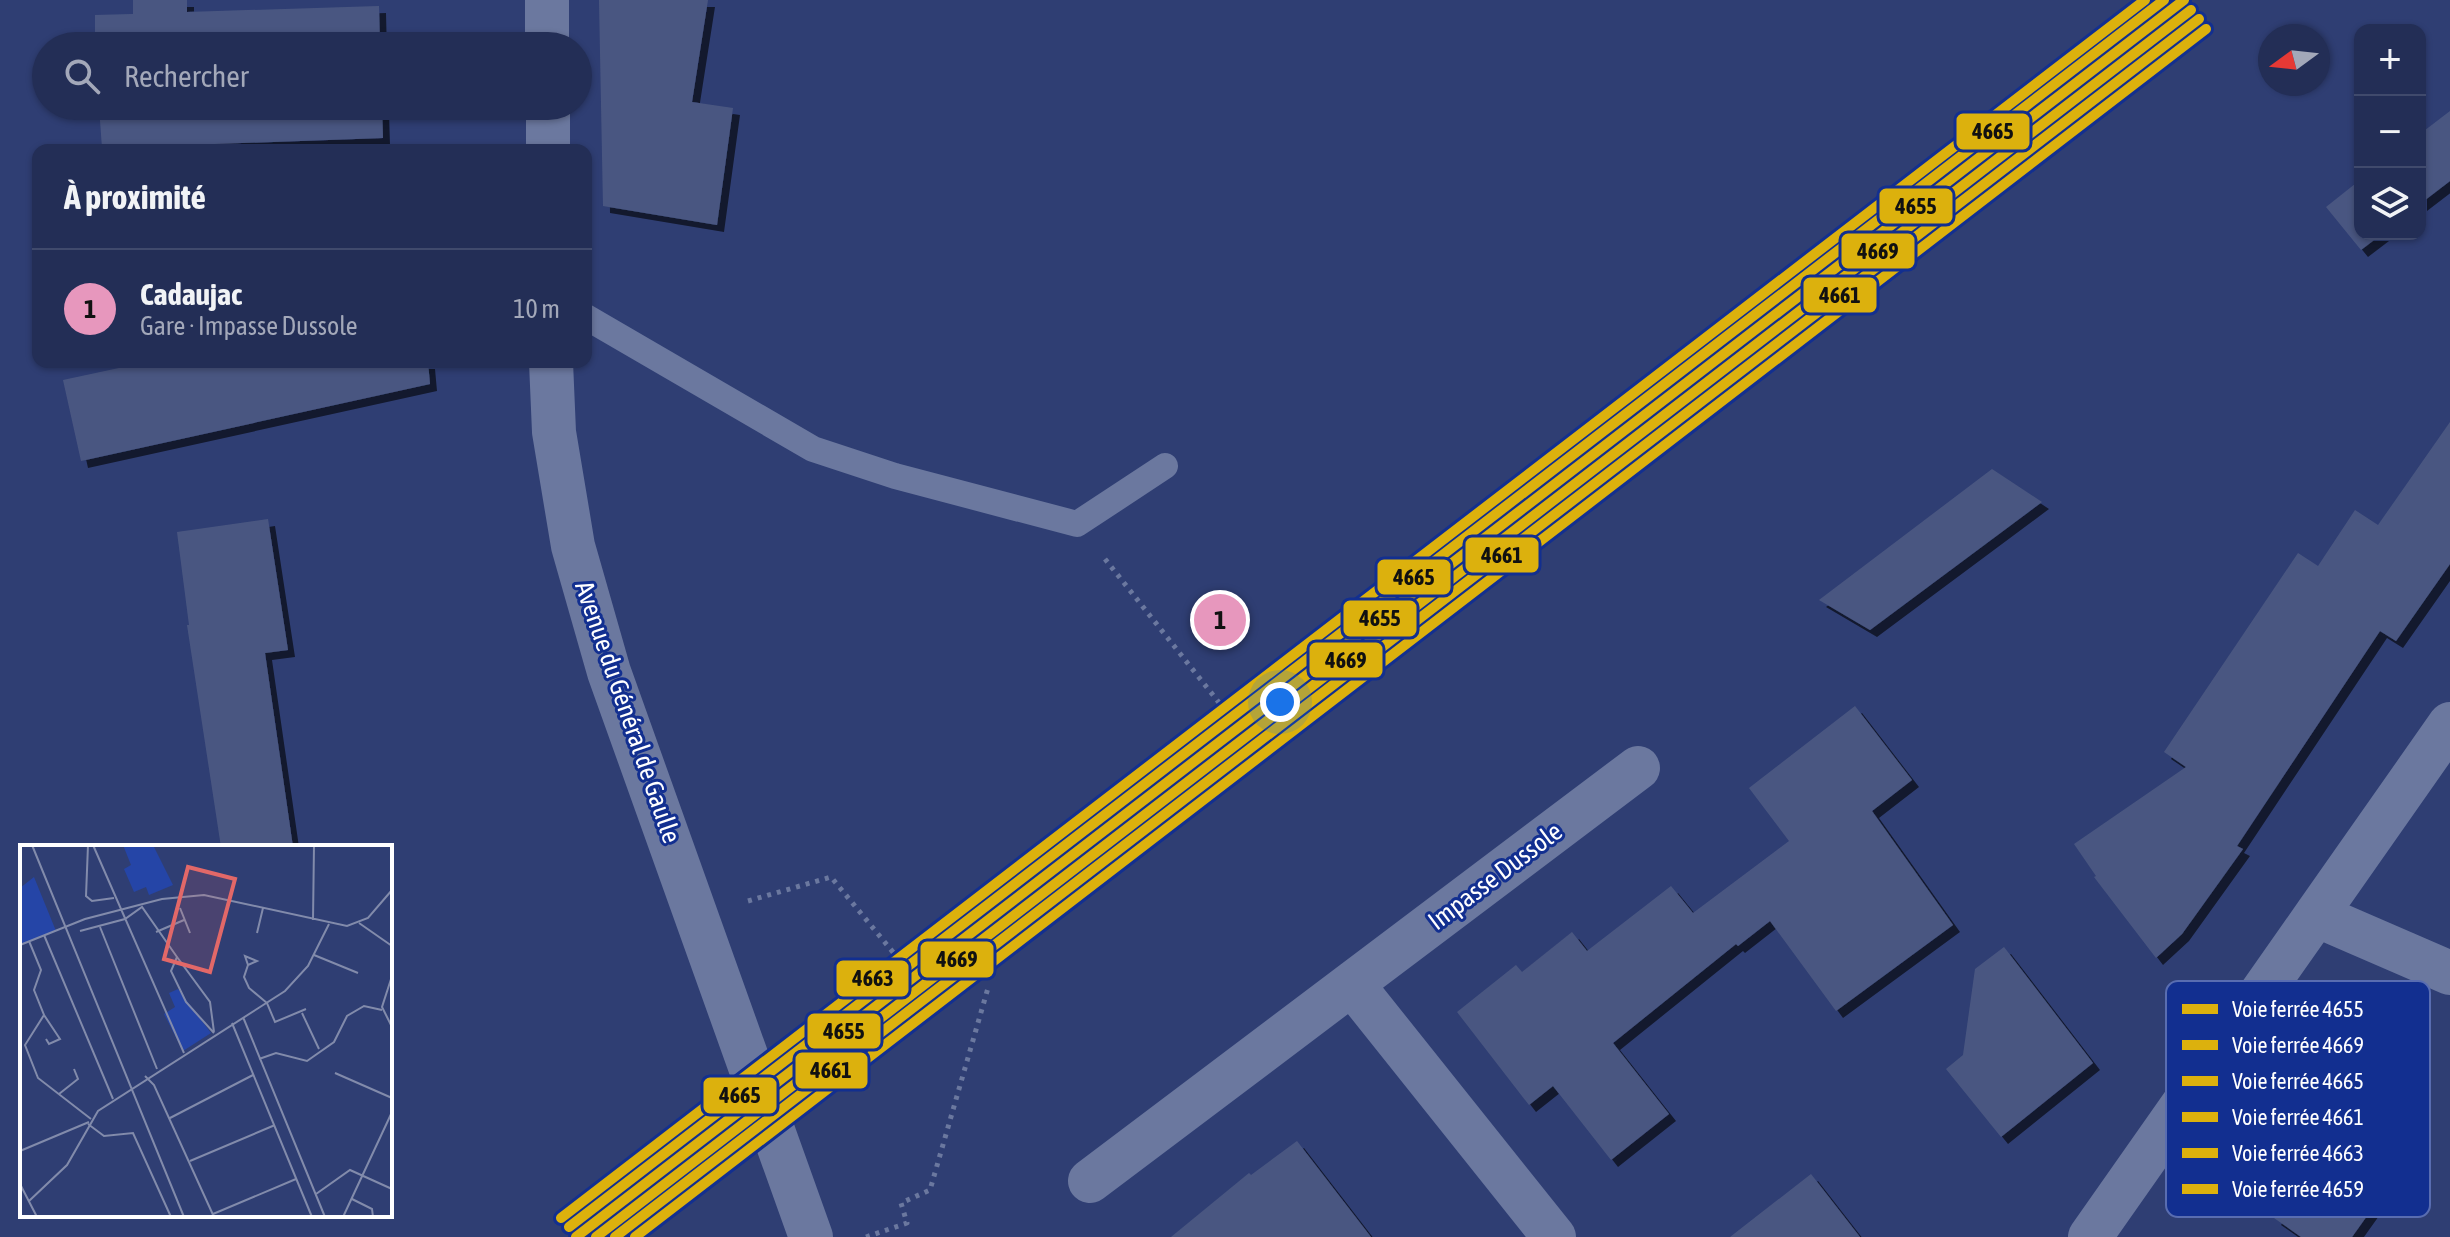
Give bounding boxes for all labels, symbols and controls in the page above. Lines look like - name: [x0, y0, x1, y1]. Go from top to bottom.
- north arrow: [2258, 24, 2330, 96]
- map controls: [2354, 24, 2426, 240]
- button: +: [2354, 24, 2426, 96]
- search box: [32, 32, 592, 120]
- icon: search: [60, 54, 104, 98]
- text: Rechercher: [124, 59, 249, 93]
- button: −: [2354, 96, 2426, 168]
- line badge: 4665: [1955, 112, 2031, 151]
- text: 4665: [1971, 118, 2014, 144]
- button: layers: [2354, 168, 2426, 240]
- text: À proximité: [64, 177, 206, 216]
- line badge: 4655: [1878, 187, 1954, 225]
- text: 4655: [1894, 193, 1937, 219]
- line badge: 4669: [1840, 232, 1916, 270]
- text: 4669: [1856, 238, 1899, 264]
- line badge: 4661: [1802, 276, 1878, 314]
- text: Cadaujac: [140, 277, 242, 311]
- text: 4661: [1818, 282, 1861, 308]
- text: 1: [84, 294, 96, 324]
- text: 10 m: [513, 294, 560, 324]
- text: Gare · Impasse Dussole: [140, 311, 358, 341]
- line badge: 4661: [1464, 536, 1540, 574]
- text: 4661: [1480, 542, 1523, 568]
- line badge: 4665: [1376, 558, 1452, 596]
- text: 4665: [1392, 564, 1435, 590]
- street label: Avenue du Général de Gaulle: [569, 577, 687, 847]
- pin: 1: [1194, 590, 1246, 650]
- line badge: 4655: [1342, 599, 1418, 638]
- text: 4655: [1358, 605, 1401, 631]
- line badge: 4669: [1308, 641, 1384, 679]
- text: 4669: [1324, 647, 1367, 673]
- your location: [1260, 682, 1300, 722]
- street label: Impasse Dussole: [1422, 816, 1568, 936]
- inset map: [20, 845, 392, 1217]
- line badge: 4669: [919, 940, 995, 979]
- text: 4669: [935, 946, 978, 972]
- line badge: 4663: [835, 959, 910, 998]
- text: 4663: [851, 965, 894, 991]
- legend: [2166, 981, 2430, 1217]
- text: Voie ferrée 4655: [2232, 996, 2364, 1022]
- line badge: 4655: [806, 1012, 882, 1050]
- text: 4655: [822, 1018, 865, 1044]
- text: Voie ferrée 4669: [2232, 1032, 2364, 1058]
- line badge: 4661: [794, 1051, 869, 1090]
- text: 4661: [809, 1057, 852, 1083]
- text: Voie ferrée 4665: [2232, 1068, 2364, 1094]
- line badge: 4665: [702, 1076, 778, 1115]
- text: 4665: [718, 1082, 761, 1108]
- text: Voie ferrée 4661: [2232, 1104, 2364, 1130]
- text: Voie ferrée 4663: [2232, 1140, 2364, 1166]
- text: Voie ferrée 4659: [2232, 1176, 2364, 1202]

